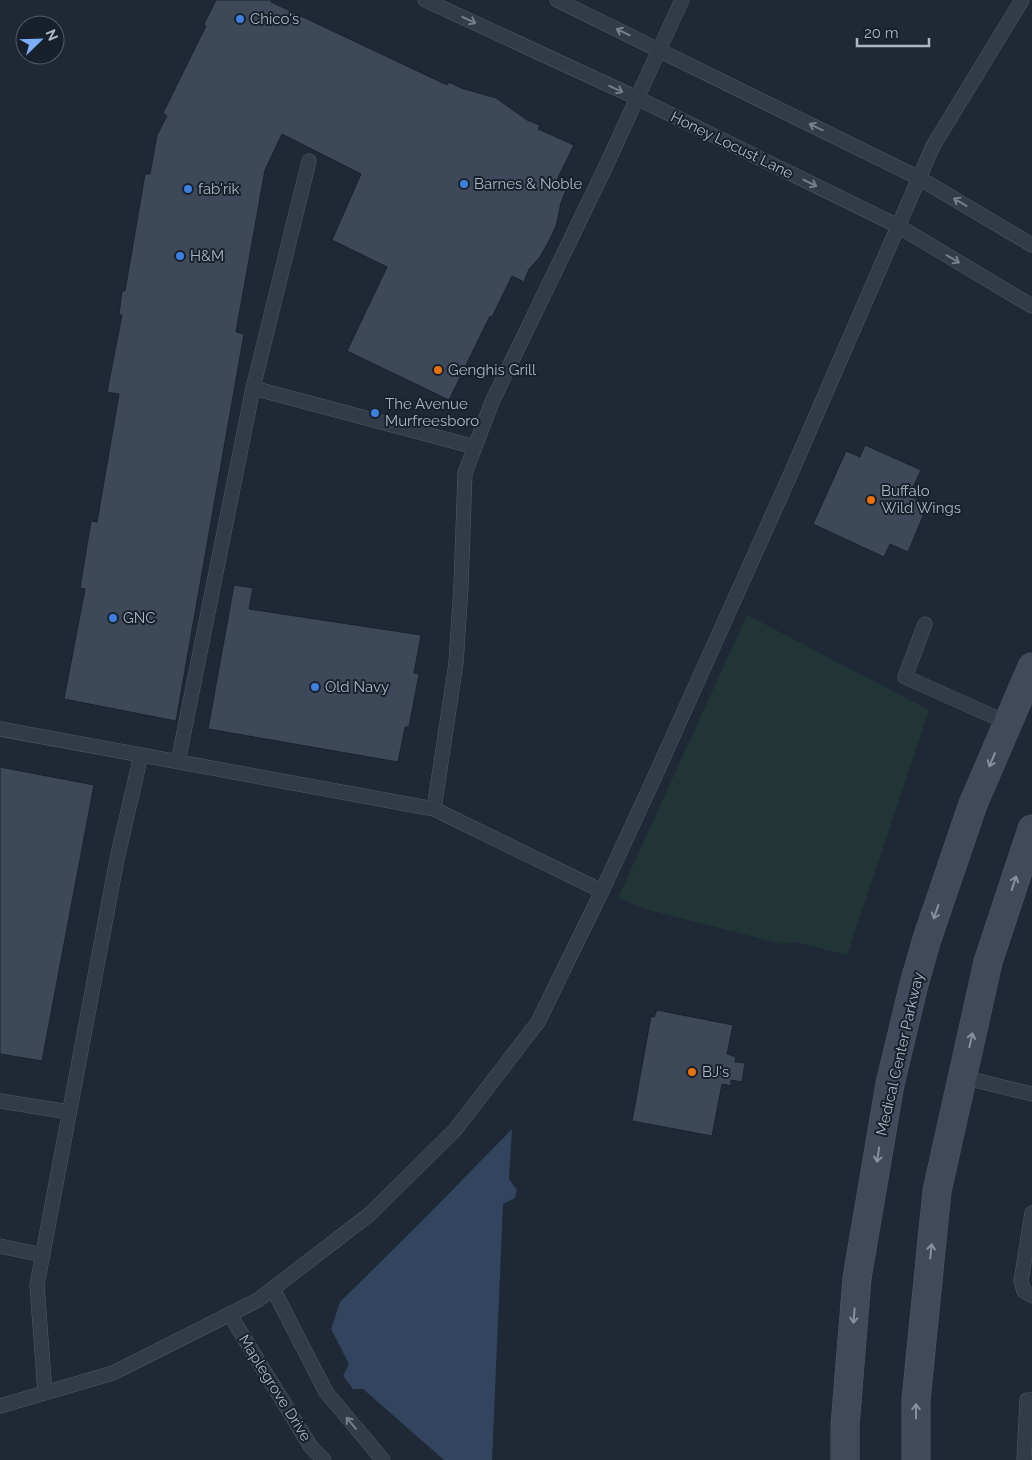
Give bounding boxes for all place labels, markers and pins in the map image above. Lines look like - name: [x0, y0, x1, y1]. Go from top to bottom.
- place label: Chico's: [250, 10, 299, 28]
- marker: Chico's: [234, 13, 246, 25]
- place label: Barnes & Noble: [474, 175, 583, 193]
- marker: Barnes & Noble: [458, 178, 470, 190]
- place label: fab'rik: [198, 180, 240, 198]
- marker: fab'rik: [182, 183, 194, 195]
- place label: H&M: [190, 247, 224, 265]
- marker: H&M: [174, 250, 186, 262]
- place label: Genghis Grill: [448, 361, 537, 379]
- marker: Genghis Grill: [432, 364, 444, 376]
- place label: The Avenue Murfreesboro: [385, 395, 479, 430]
- marker: The Avenue Murfreesboro: [369, 407, 381, 419]
- place label: Buffalo Wild Wings: [881, 482, 961, 517]
- marker: Buffalo Wild Wings: [865, 494, 877, 506]
- place label: GNC: [123, 609, 156, 627]
- marker: GNC: [107, 612, 119, 624]
- place label: Old Navy: [325, 678, 389, 696]
- marker: Old Navy: [309, 681, 321, 693]
- place label: BJ's: [702, 1063, 729, 1081]
- marker: BJ's: [686, 1066, 698, 1078]

